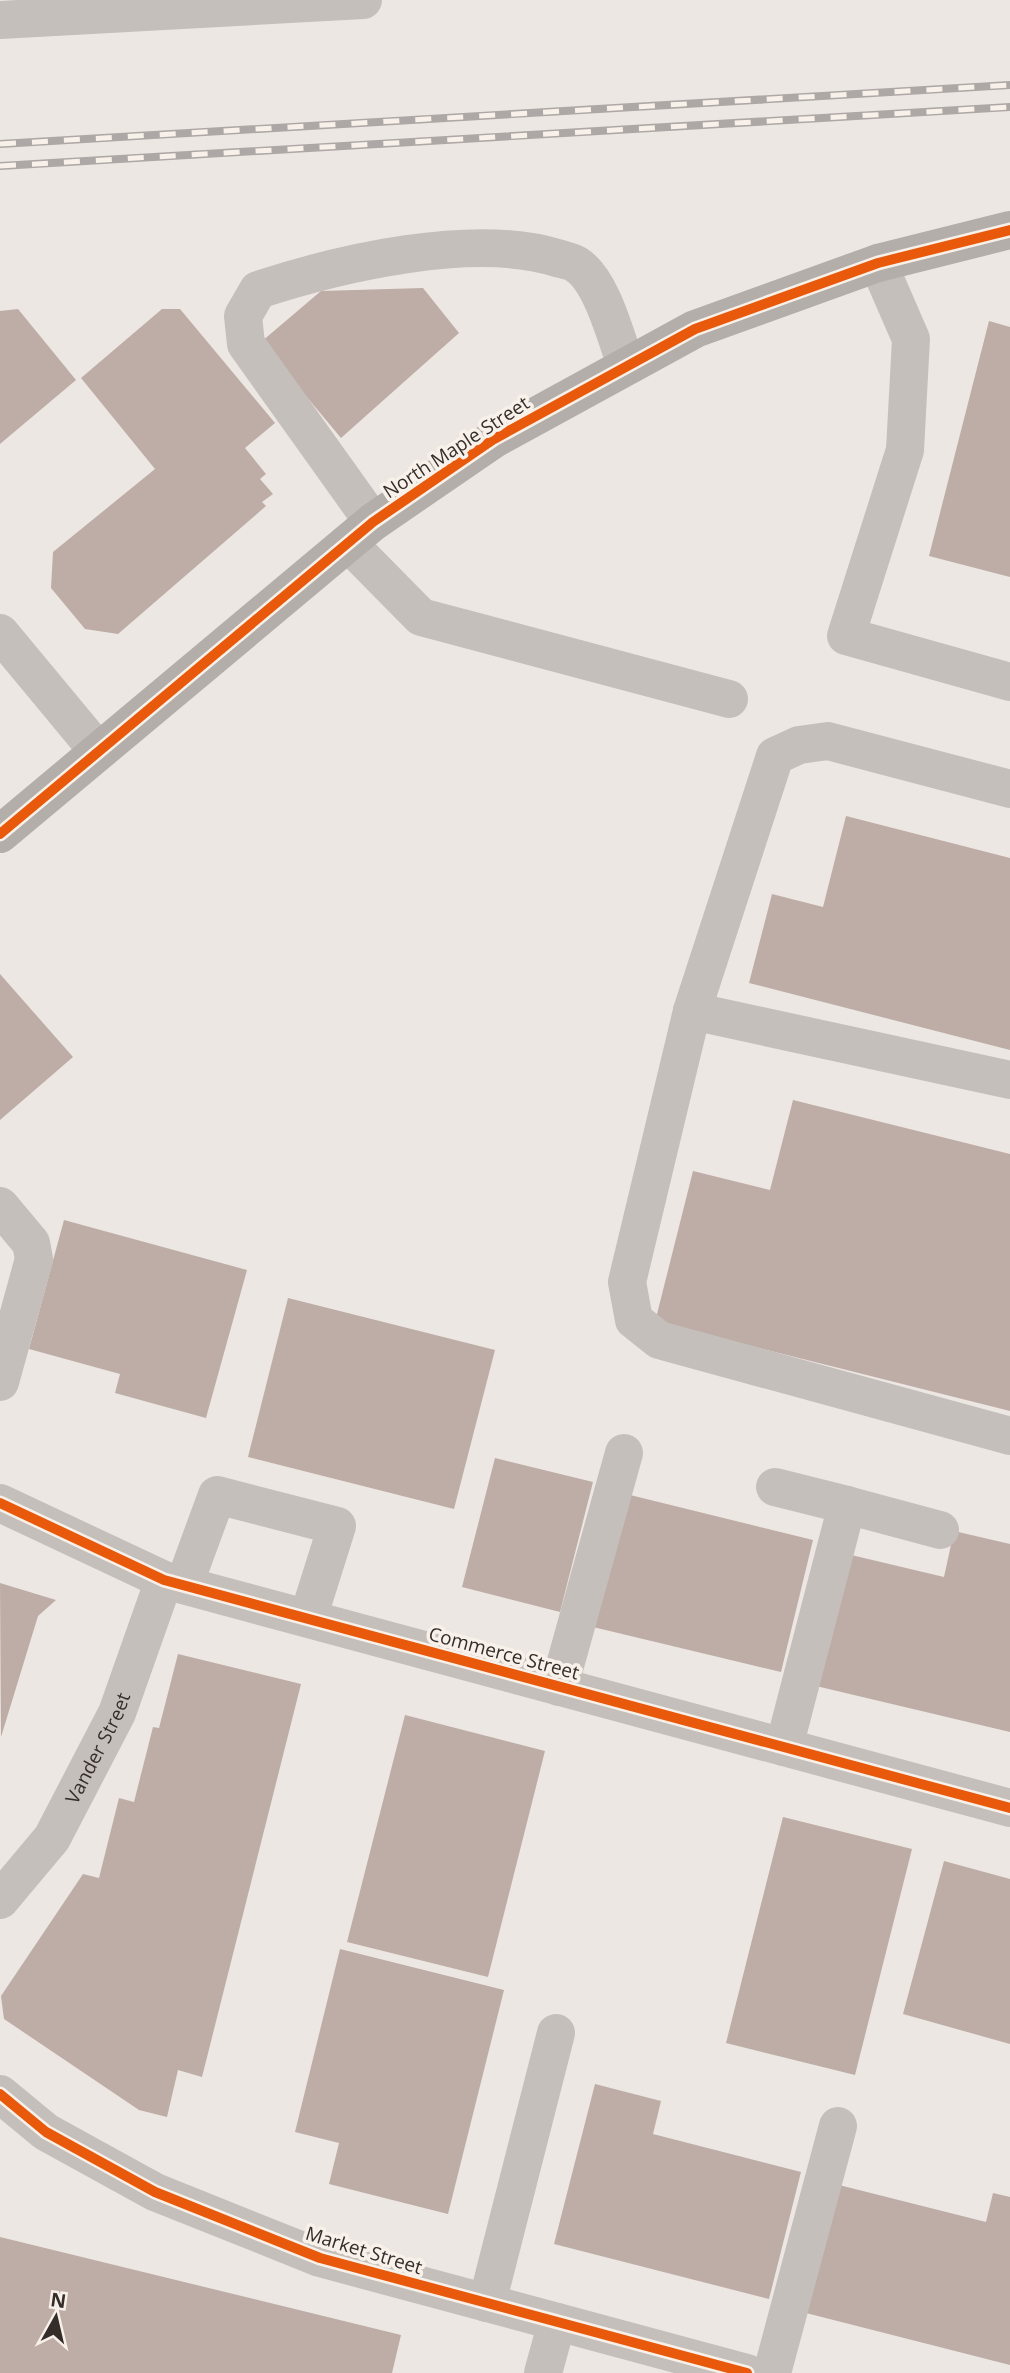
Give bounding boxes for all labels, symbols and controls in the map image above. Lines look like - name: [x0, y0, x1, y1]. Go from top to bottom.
- street label: North Maple Street: [378, 390, 534, 504]
- street label: Commerce Street: [426, 1620, 582, 1686]
- street label: Vander Street: [59, 1689, 136, 1808]
- street label: Market Street: [302, 2220, 426, 2280]
- north arrow: [21, 2282, 91, 2352]
- text: N: [49, 2286, 68, 2314]

